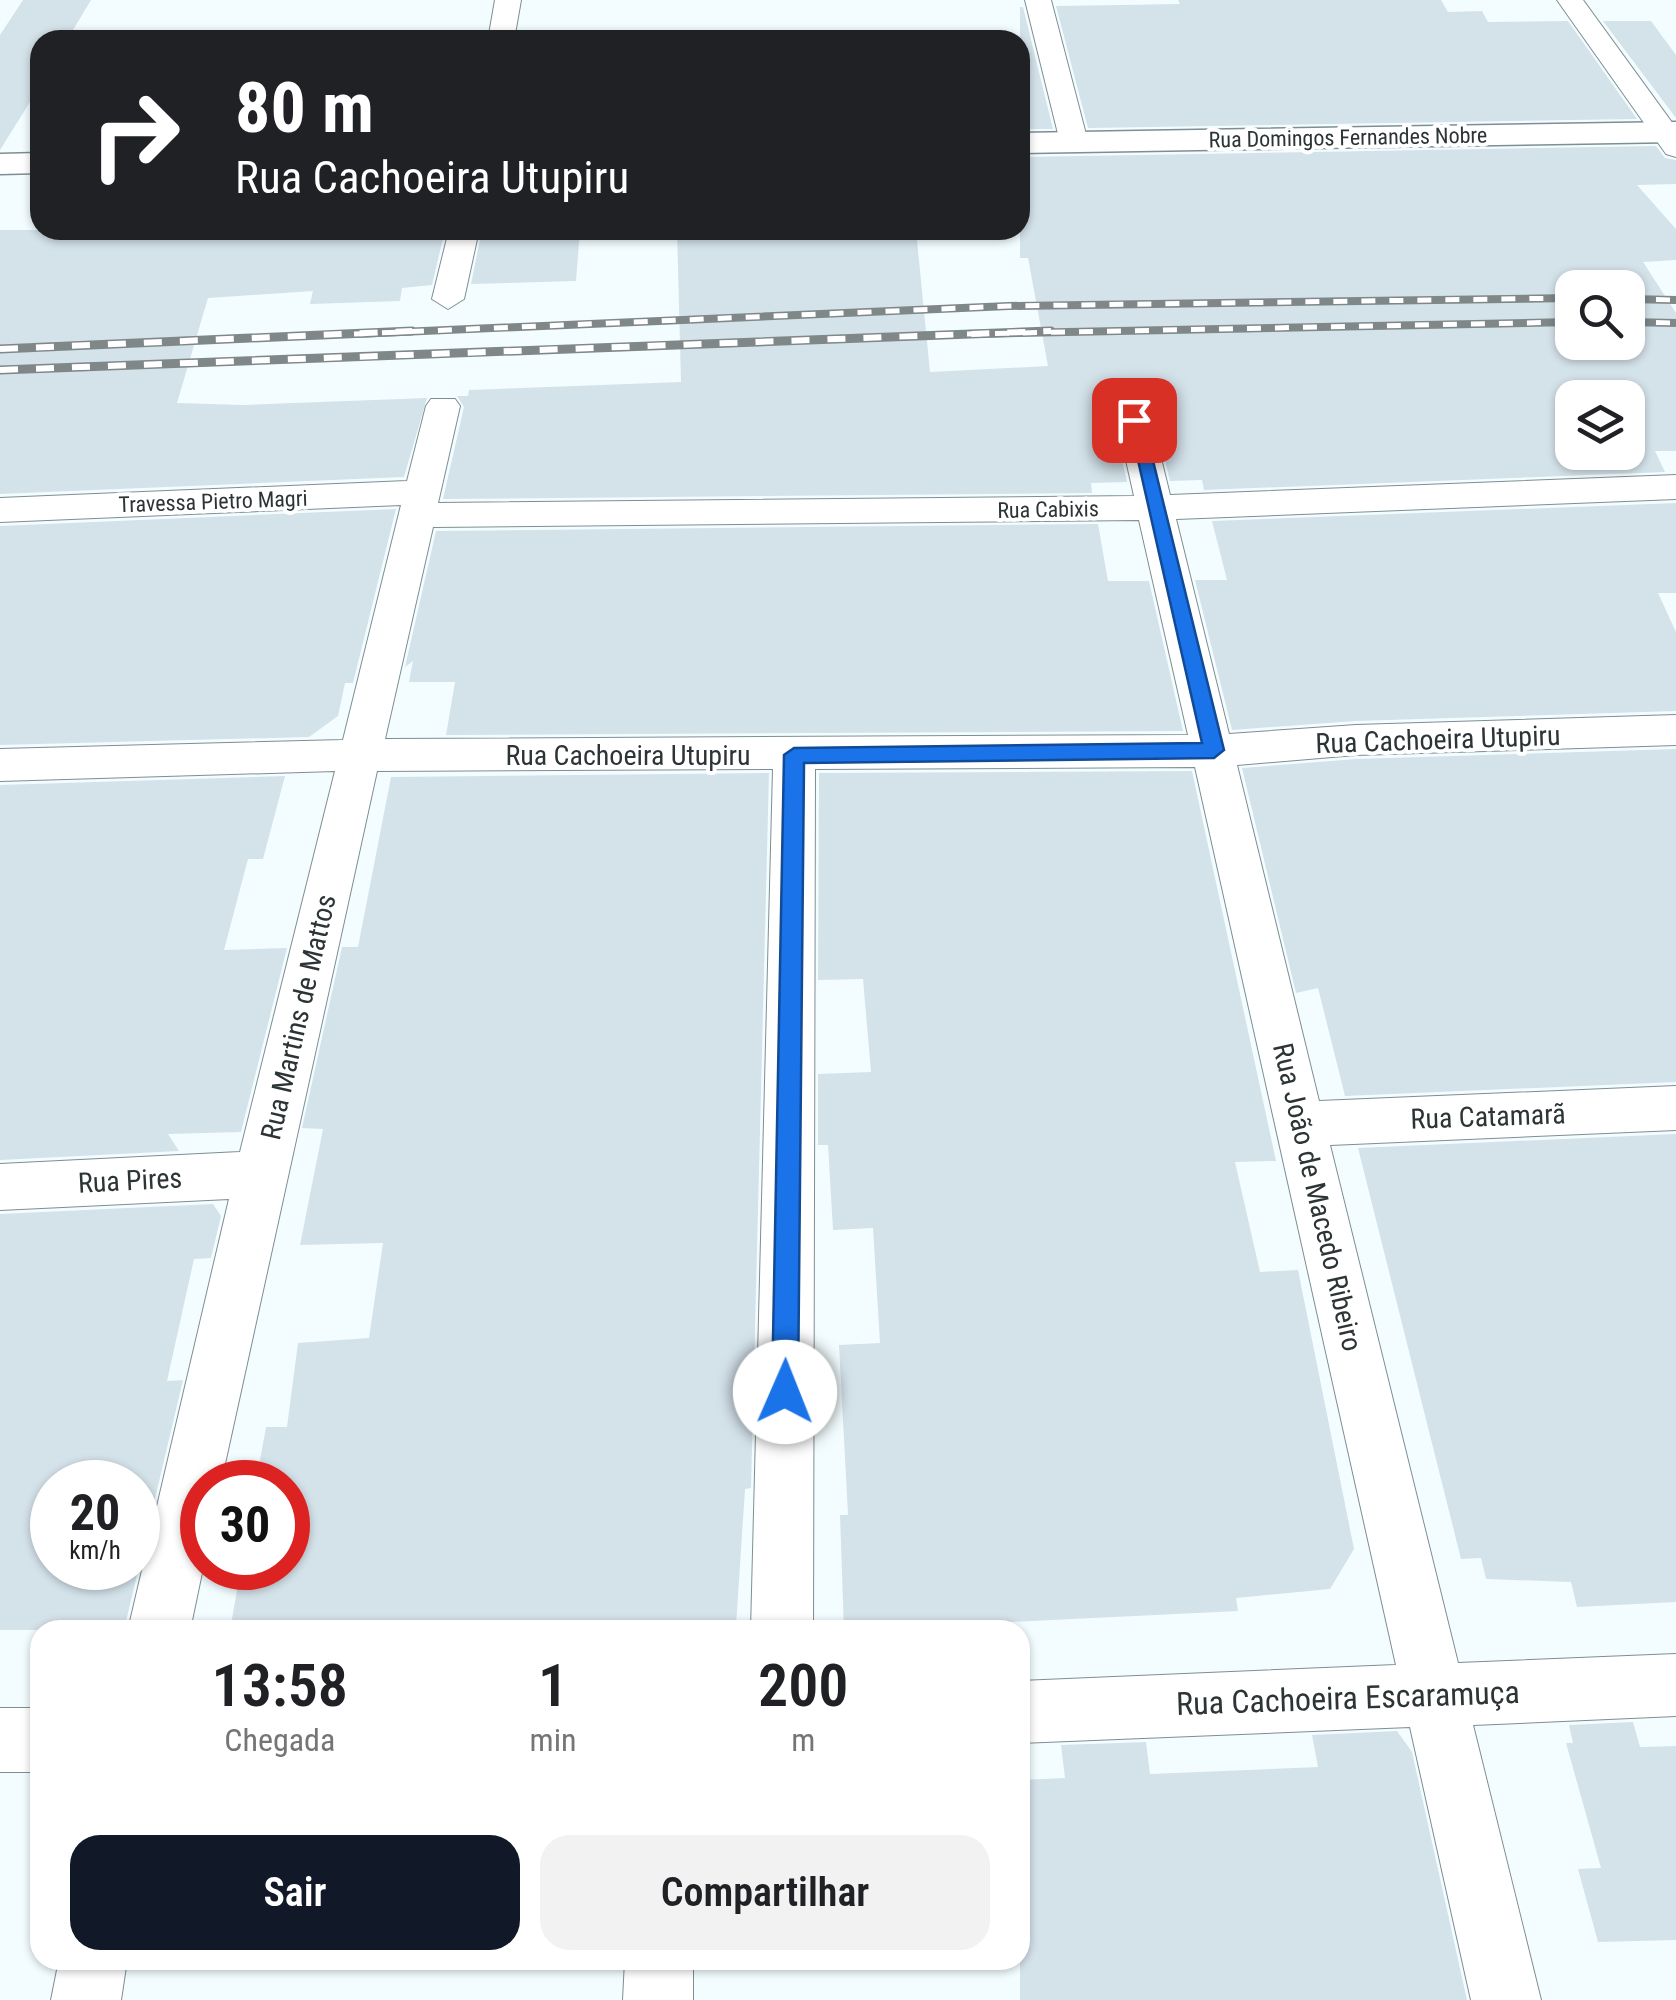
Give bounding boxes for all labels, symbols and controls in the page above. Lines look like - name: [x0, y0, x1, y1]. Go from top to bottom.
- text: 80 m: [235, 67, 374, 149]
- icon: right: [70, 70, 200, 200]
- street label: Rua Domingos Fernandes Nobre: [1209, 123, 1488, 152]
- text: Rua Cachoeira Utupiru: [235, 151, 629, 204]
- map controls: [1555, 270, 1645, 470]
- button: search: [1555, 270, 1645, 360]
- pin: [1092, 378, 1177, 463]
- button: layers: [1555, 380, 1645, 470]
- icon: arrive: [1107, 393, 1162, 448]
- street label: Travessa Pietro Magri: [118, 486, 308, 517]
- street label: Rua Cabixis: [997, 496, 1099, 523]
- street label: Rua Cachoeira Utupiru: [1315, 719, 1561, 760]
- street label: Rua Cachoeira Utupiru: [505, 739, 751, 772]
- street label: Rua Martins de Mattos: [254, 891, 343, 1143]
- street label: Rua João de Macedo Ribeiro: [1266, 1040, 1369, 1354]
- street label: Rua Catamarã: [1410, 1097, 1566, 1136]
- street label: Rua Pires: [77, 1161, 183, 1200]
- position arrow: [733, 1340, 837, 1444]
- speed limit sign: 30: [180, 1460, 310, 1590]
- text: 20: [70, 1484, 120, 1542]
- text: km/h: [69, 1536, 121, 1565]
- text: 13:58: [211, 1650, 348, 1721]
- text: 1: [538, 1650, 568, 1721]
- text: 200: [758, 1650, 848, 1721]
- street label: Rua Cachoeira Escaramuça: [1176, 1673, 1520, 1723]
- text: Chegada: [224, 1721, 335, 1759]
- text: min: [530, 1721, 576, 1759]
- text: m: [791, 1721, 815, 1759]
- button: Sair: [70, 1835, 520, 1950]
- button: Compartilhar: [540, 1835, 990, 1950]

